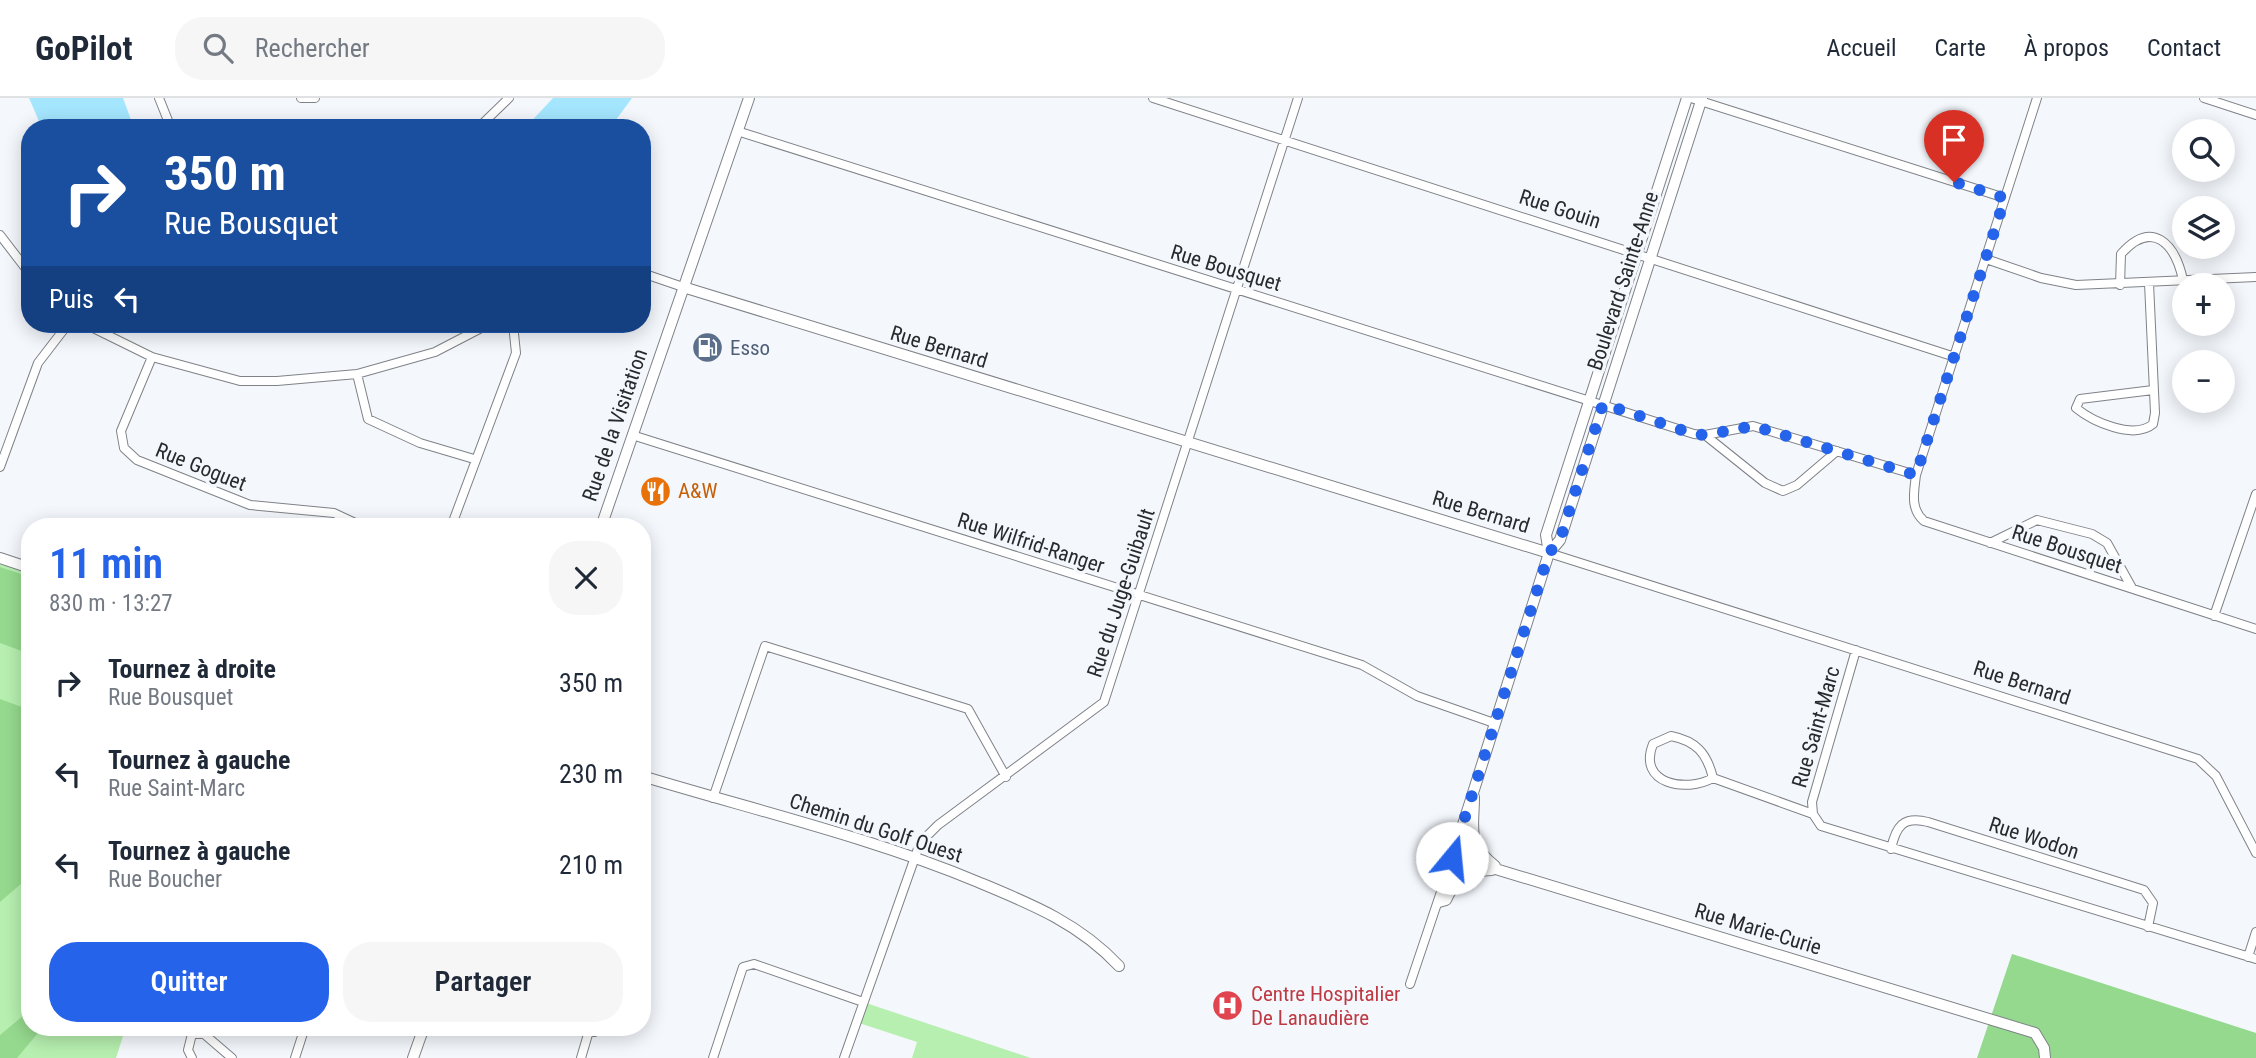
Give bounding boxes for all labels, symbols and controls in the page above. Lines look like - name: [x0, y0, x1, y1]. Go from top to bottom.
- search box: [175, 17, 665, 80]
- text: GoPilot: [35, 29, 133, 68]
- icon: search: [199, 29, 237, 67]
- text: Rechercher: [255, 33, 370, 63]
- text: Accueil: [1827, 34, 1896, 62]
- text: Carte: [1934, 34, 1986, 62]
- text: À propos: [2024, 34, 2109, 62]
- text: Contact: [2147, 34, 2221, 62]
- pin: [1924, 110, 1984, 182]
- map controls: [2172, 119, 2235, 413]
- button: search: [2172, 119, 2235, 182]
- icon: arrive: [1935, 121, 1973, 159]
- text: 350 m: [164, 145, 286, 202]
- icon: right: [49, 147, 140, 238]
- street label: Rue Gouin: [1516, 185, 1604, 233]
- street label: Boulevard Sainte-Anne: [1583, 188, 1663, 373]
- button: layers: [2172, 196, 2235, 259]
- text: Rue Bousquet: [164, 204, 338, 242]
- street label: Rue Bousquet: [1168, 240, 1284, 296]
- button: +: [2172, 273, 2235, 336]
- icon: left: [108, 280, 146, 318]
- text: Puis: [49, 284, 94, 314]
- street label: Rue Bernard: [887, 321, 991, 373]
- fuel station icon: Esso: [690, 331, 724, 365]
- place label: Esso: [730, 336, 770, 360]
- street label: Rue de la Visitation: [578, 346, 652, 504]
- button: −: [2172, 350, 2235, 413]
- street label: Rue Goguet: [152, 438, 250, 496]
- restaurant icon: A&W: [638, 474, 672, 508]
- place label: A&W: [678, 479, 718, 503]
- street label: Rue Bernard: [1429, 486, 1533, 538]
- street label: Rue du Juge-Guibault: [1082, 506, 1160, 680]
- street label: Rue Wilfrid-Ranger: [955, 508, 1107, 578]
- street label: Rue Bousquet: [2009, 520, 2125, 578]
- text: 11 min: [49, 539, 163, 588]
- button: close: [549, 541, 623, 615]
- text: 830 m · 13:27: [49, 590, 173, 617]
- text: Tournez à droite: [108, 654, 276, 684]
- street label: Rue Bernard: [1970, 656, 2074, 710]
- icon: right: [49, 664, 87, 702]
- street label: Rue Saint-Marc: [1787, 664, 1845, 790]
- text: 350 m: [559, 668, 623, 698]
- text: Rue Bousquet: [108, 684, 233, 711]
- text: Tournez à gauche: [108, 745, 290, 775]
- icon: left: [49, 755, 87, 793]
- text: 230 m: [559, 759, 623, 789]
- text: Rue Saint-Marc: [108, 775, 245, 802]
- street label: Chemin du Golf Ouest: [786, 789, 966, 867]
- street label: Rue Wodon: [1986, 812, 2082, 864]
- position arrow: [1415, 821, 1489, 895]
- text: Tournez à gauche: [108, 836, 290, 866]
- icon: left: [49, 846, 87, 884]
- text: 210 m: [559, 850, 623, 880]
- text: Rue Boucher: [108, 866, 222, 893]
- street label: Rue Marie-Curie: [1692, 898, 1824, 960]
- button: Quitter: [49, 942, 329, 1022]
- button: Partager: [343, 942, 623, 1022]
- place label: Centre Hospitalier De Lanaudière: [1251, 982, 1400, 1030]
- hospital icon: Centre Hospitalier De Lanaudière: [1211, 989, 1245, 1023]

